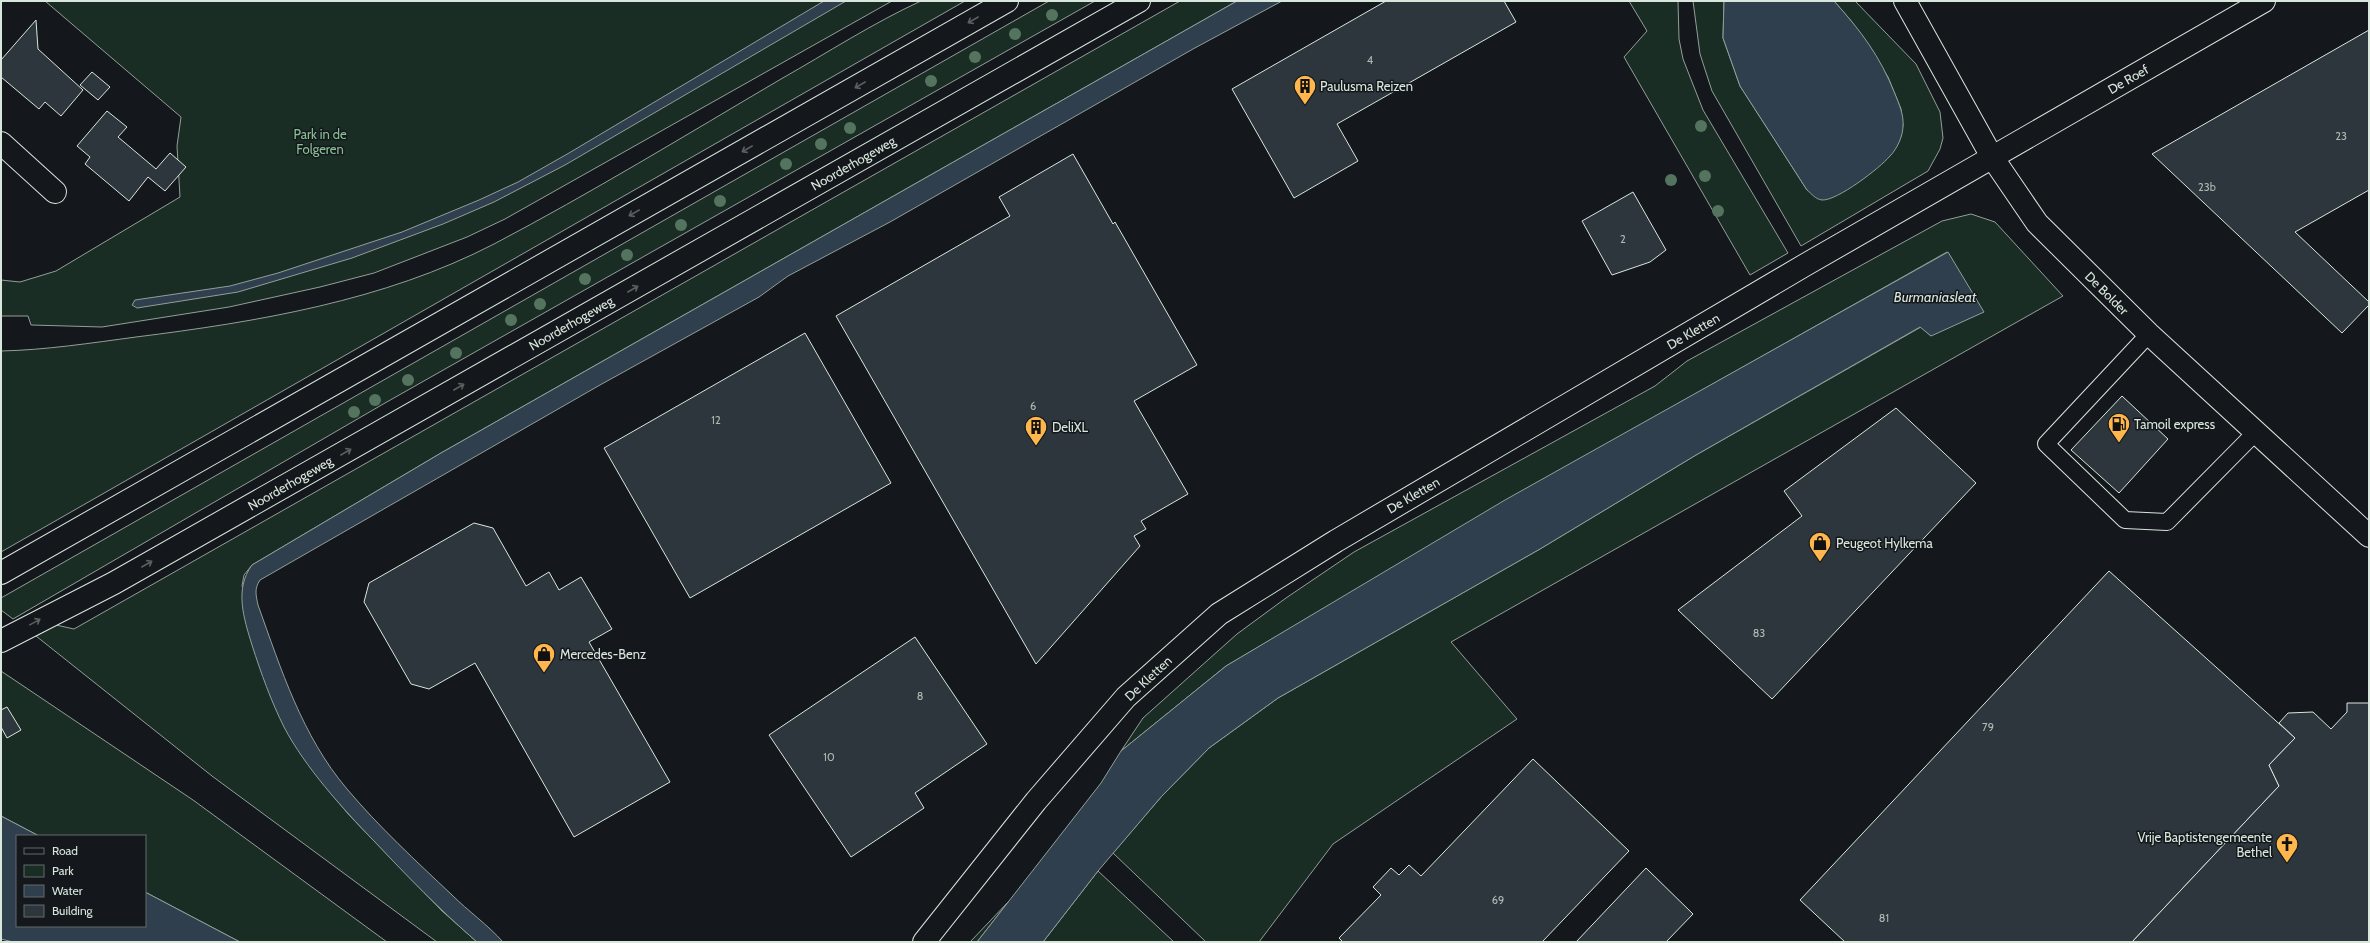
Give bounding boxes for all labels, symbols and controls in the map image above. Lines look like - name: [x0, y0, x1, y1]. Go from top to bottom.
- one-way arrow: [968, 17, 980, 25]
- house number: 4: [1367, 53, 1374, 67]
- street label: De Roef: [2105, 61, 2152, 97]
- building icon: Paulusma Reizen: [1292, 73, 1318, 106]
- place label: Paulusma Reizen: [1320, 78, 1413, 94]
- one-way arrow: [854, 81, 866, 89]
- park label: Park in de Folgeren: [293, 126, 347, 157]
- house number: 23: [2335, 129, 2347, 143]
- street label: Noorderhogeweg: [808, 132, 899, 194]
- one-way arrow: [741, 145, 753, 153]
- house number: 23b: [2198, 180, 2216, 194]
- one-way arrow: [628, 210, 640, 218]
- house number: 2: [1620, 232, 1626, 246]
- street label: De Bolder: [2082, 268, 2133, 319]
- one-way arrow: [627, 284, 639, 292]
- water label: Burmaniasleat: [1894, 288, 1977, 306]
- street label: Noorderhogeweg: [526, 292, 617, 354]
- street label: De Kletten: [1664, 309, 1722, 353]
- one-way arrow: [453, 383, 465, 391]
- house number: 6: [1030, 399, 1036, 413]
- fuel station icon: Tamoil express: [2106, 411, 2132, 444]
- house number: 12: [711, 413, 721, 427]
- building icon: DeliXL: [1023, 414, 1049, 447]
- place label: Tamoil express: [2134, 416, 2216, 432]
- place label: DeliXL: [1052, 419, 1089, 435]
- one-way arrow: [340, 447, 352, 455]
- street label: Noorderhogeweg: [245, 452, 336, 514]
- street label: De Kletten: [1384, 473, 1442, 517]
- shop icon: Peugeot Hylkema: [1807, 530, 1833, 563]
- place label: Peugeot Hylkema: [1836, 535, 1934, 551]
- one-way arrow: [141, 560, 153, 568]
- one-way arrow: [29, 617, 41, 625]
- house number: 83: [1753, 626, 1765, 640]
- shop icon: Mercedes-Benz: [531, 641, 557, 674]
- place label: Mercedes-Benz: [560, 646, 646, 662]
- street label: De Kletten: [1121, 652, 1175, 704]
- house number: 8: [917, 689, 923, 703]
- house number: 79: [1982, 720, 1994, 734]
- house number: 10: [823, 750, 835, 764]
- place label: Vrije Baptistengemeente Bethel: [2137, 829, 2272, 860]
- church icon: Vrije Baptistengemeente Bethel: [2274, 831, 2300, 864]
- legend: [16, 835, 146, 927]
- text: Road: [52, 843, 78, 858]
- text: Park: [52, 863, 74, 878]
- text: Water: [52, 883, 83, 898]
- house number: 69: [1492, 893, 1504, 907]
- text: Building: [52, 903, 94, 918]
- house number: 81: [1879, 911, 1889, 925]

